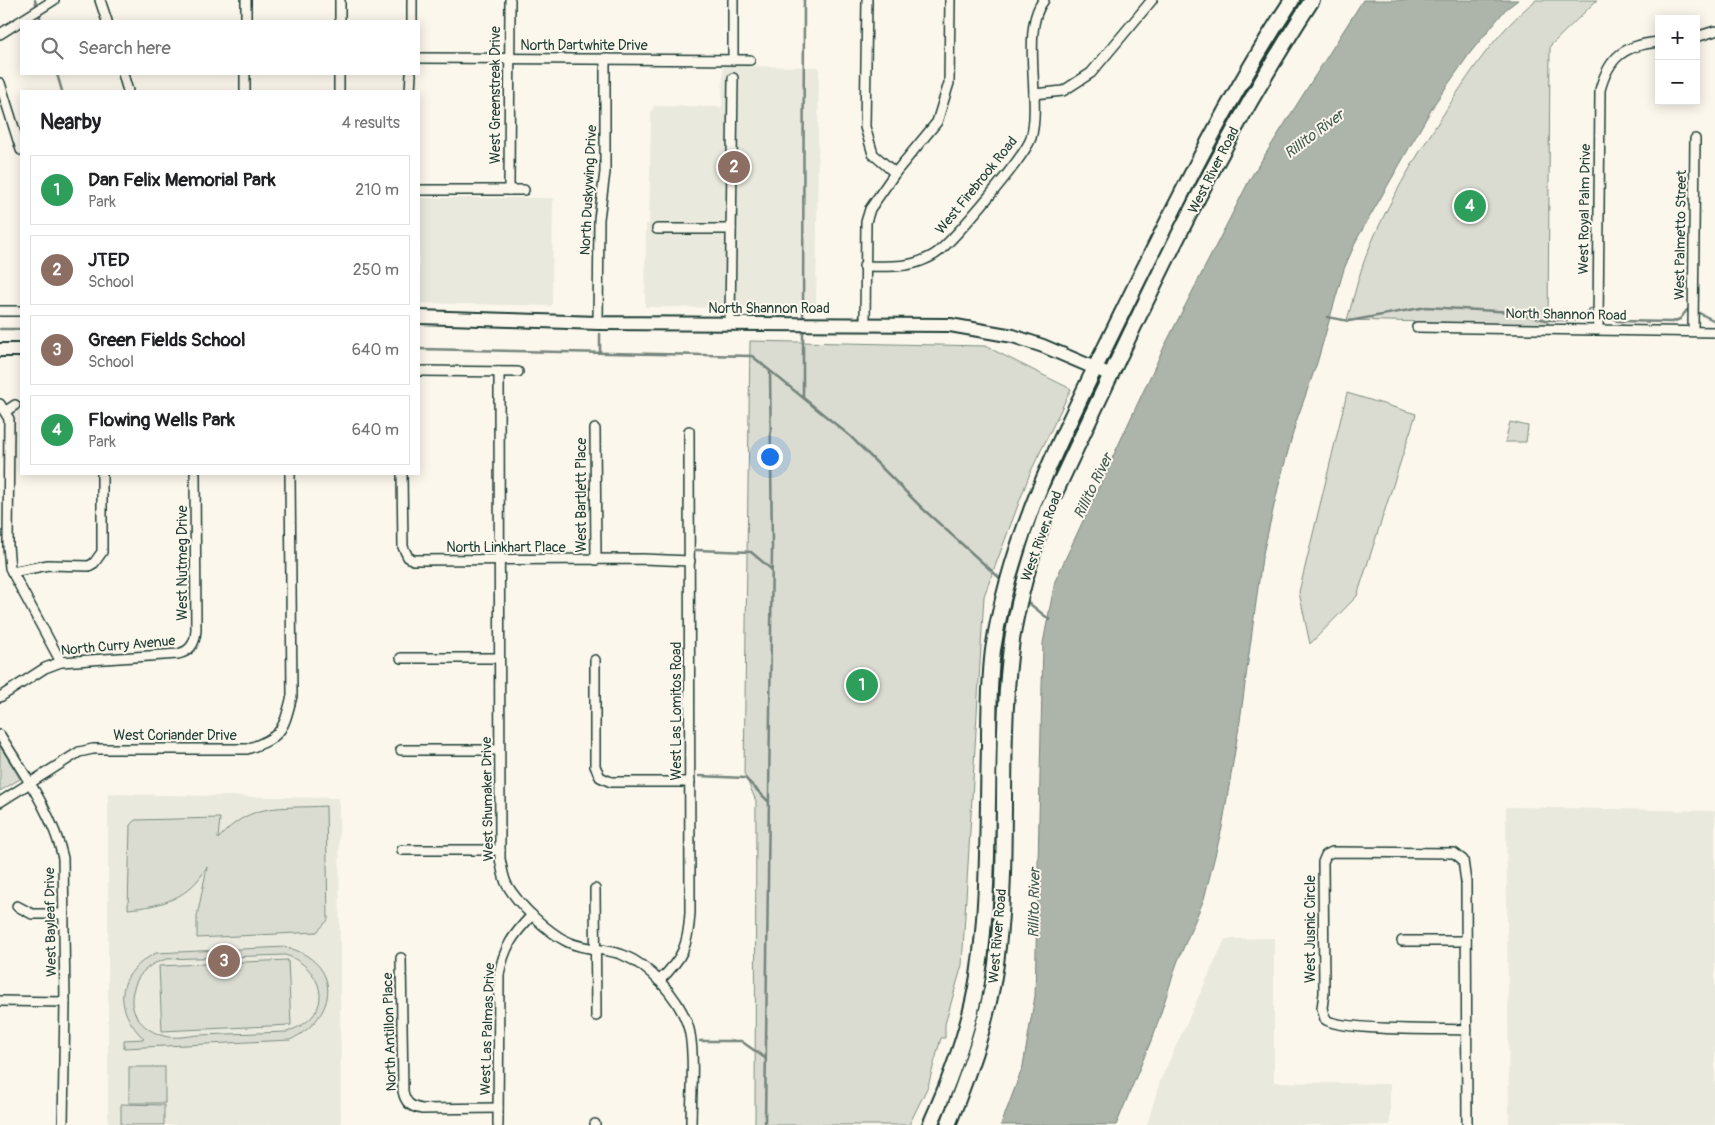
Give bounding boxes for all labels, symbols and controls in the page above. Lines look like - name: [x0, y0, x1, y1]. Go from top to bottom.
- map controls: [1655, 15, 1700, 105]
- button: +: [1655, 15, 1700, 60]
- search box: [20, 20, 420, 75]
- street label: West Greenstreak Drive: [487, 26, 504, 164]
- icon: search: [38, 34, 66, 62]
- text: Search here: [78, 36, 171, 60]
- street label: North Dartwhite Drive: [520, 37, 648, 54]
- button: −: [1655, 60, 1700, 105]
- water label: Rillito River: [1281, 105, 1349, 163]
- text: Nearby: [40, 109, 101, 136]
- text: 4 results: [342, 113, 400, 133]
- street label: North Duskywing Drive: [577, 124, 600, 256]
- street label: West River Road: [1184, 124, 1243, 216]
- street label: West Firebrook Road: [932, 133, 1021, 238]
- street label: West Royal Palm Drive: [1575, 143, 1594, 274]
- pin: 2: [718, 148, 750, 186]
- text: Dan Felix Memorial Park: [88, 168, 276, 192]
- street label: West Palmetto Street: [1671, 170, 1690, 300]
- text: 1: [54, 180, 60, 200]
- text: 210 m: [355, 180, 399, 200]
- pin: 4: [1454, 187, 1486, 225]
- text: Park: [88, 192, 116, 212]
- text: JTED: [88, 248, 129, 272]
- text: 2: [53, 260, 61, 280]
- text: 250 m: [353, 260, 399, 280]
- text: School: [88, 272, 134, 292]
- street label: North Shannon Road: [708, 300, 830, 317]
- street label: North Shannon Road: [1505, 305, 1627, 324]
- text: Green Fields School: [88, 328, 245, 352]
- text: 3: [53, 340, 61, 360]
- text: 640 m: [352, 340, 399, 360]
- text: School: [88, 352, 134, 372]
- text: Flowing Wells Park: [88, 408, 235, 432]
- text: 4: [52, 420, 62, 440]
- text: 640 m: [352, 420, 399, 440]
- text: Park: [88, 432, 116, 452]
- street label: West Bartlett Place: [573, 437, 590, 553]
- your location: [757, 444, 783, 470]
- water label: Rillito River: [1070, 449, 1118, 522]
- street label: West River Road: [1017, 488, 1066, 584]
- street label: West Nutmeg Drive: [174, 505, 191, 621]
- street label: North Linkhart Place: [446, 539, 566, 556]
- street label: North Curry Avenue: [60, 632, 176, 659]
- street label: West Las Lomitos Road: [668, 641, 685, 780]
- pin: 1: [846, 666, 878, 704]
- street label: West Coriander Drive: [113, 727, 237, 744]
- street label: West Shumaker Drive: [478, 736, 497, 862]
- water label: Rillito River: [1024, 866, 1045, 938]
- street label: West Bayleaf Drive: [41, 867, 60, 977]
- street label: West Jusnic Circle: [1302, 875, 1319, 983]
- street label: West River Road: [985, 888, 1010, 984]
- pin: 3: [208, 942, 240, 980]
- street label: West Las Palmas Drive: [477, 962, 498, 1096]
- street label: North Antillon Place: [379, 972, 400, 1092]

